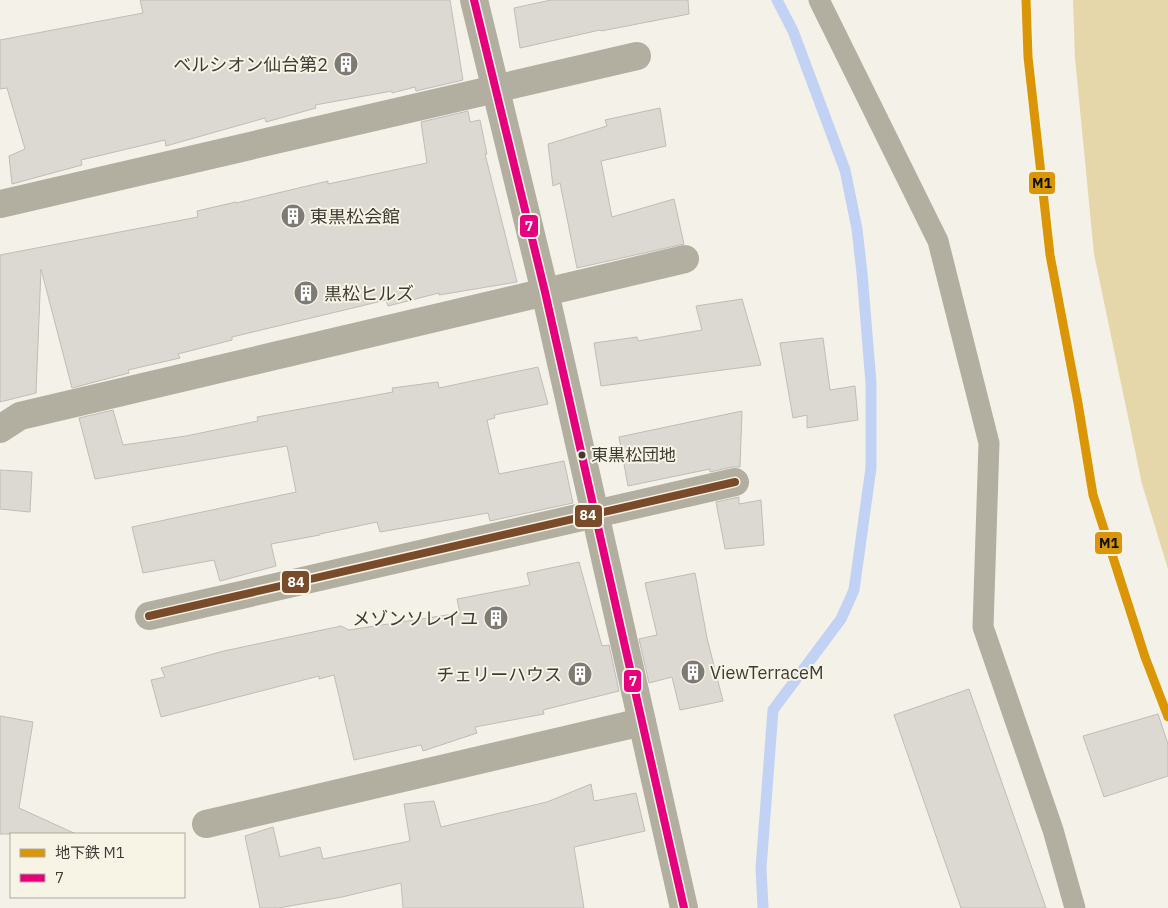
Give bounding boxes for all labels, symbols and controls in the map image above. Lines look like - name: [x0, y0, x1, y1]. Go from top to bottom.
- building icon: ベルシオン仙台第2: [333, 51, 359, 77]
- place label: ベルシオン仙台第2: [173, 53, 328, 76]
- line badge: M1: [1028, 171, 1056, 195]
- text: M1: [1032, 174, 1053, 192]
- building icon: 東黒松会館: [280, 203, 306, 229]
- place label: 東黒松会館: [310, 205, 400, 228]
- line badge: 7: [519, 214, 539, 238]
- text: 7: [525, 217, 533, 235]
- building icon: 黒松ヒルズ: [293, 280, 319, 306]
- place label: 黒松ヒルズ: [324, 282, 414, 305]
- place label: 東黒松団地: [591, 444, 676, 466]
- marker: 東黒松団地: [577, 450, 587, 460]
- line badge: 84: [574, 504, 603, 528]
- text: 84: [580, 506, 596, 524]
- line badge: M1: [1094, 531, 1123, 555]
- text: M1: [1099, 534, 1120, 552]
- line badge: 84: [281, 570, 310, 594]
- text: 84: [288, 573, 304, 591]
- building icon: メゾンソレイユ: [483, 605, 509, 631]
- place label: メゾンソレイユ: [352, 607, 478, 630]
- building icon: ViewTerraceM: [680, 659, 706, 685]
- building icon: チェリーハウス: [567, 661, 593, 687]
- place label: ViewTerraceM: [710, 661, 824, 684]
- place label: チェリーハウス: [436, 663, 562, 686]
- line badge: 7: [623, 669, 642, 693]
- text: 7: [629, 672, 637, 690]
- legend: [10, 833, 185, 898]
- text: 地下鉄 M1: [55, 843, 125, 862]
- text: 7: [55, 868, 64, 887]

